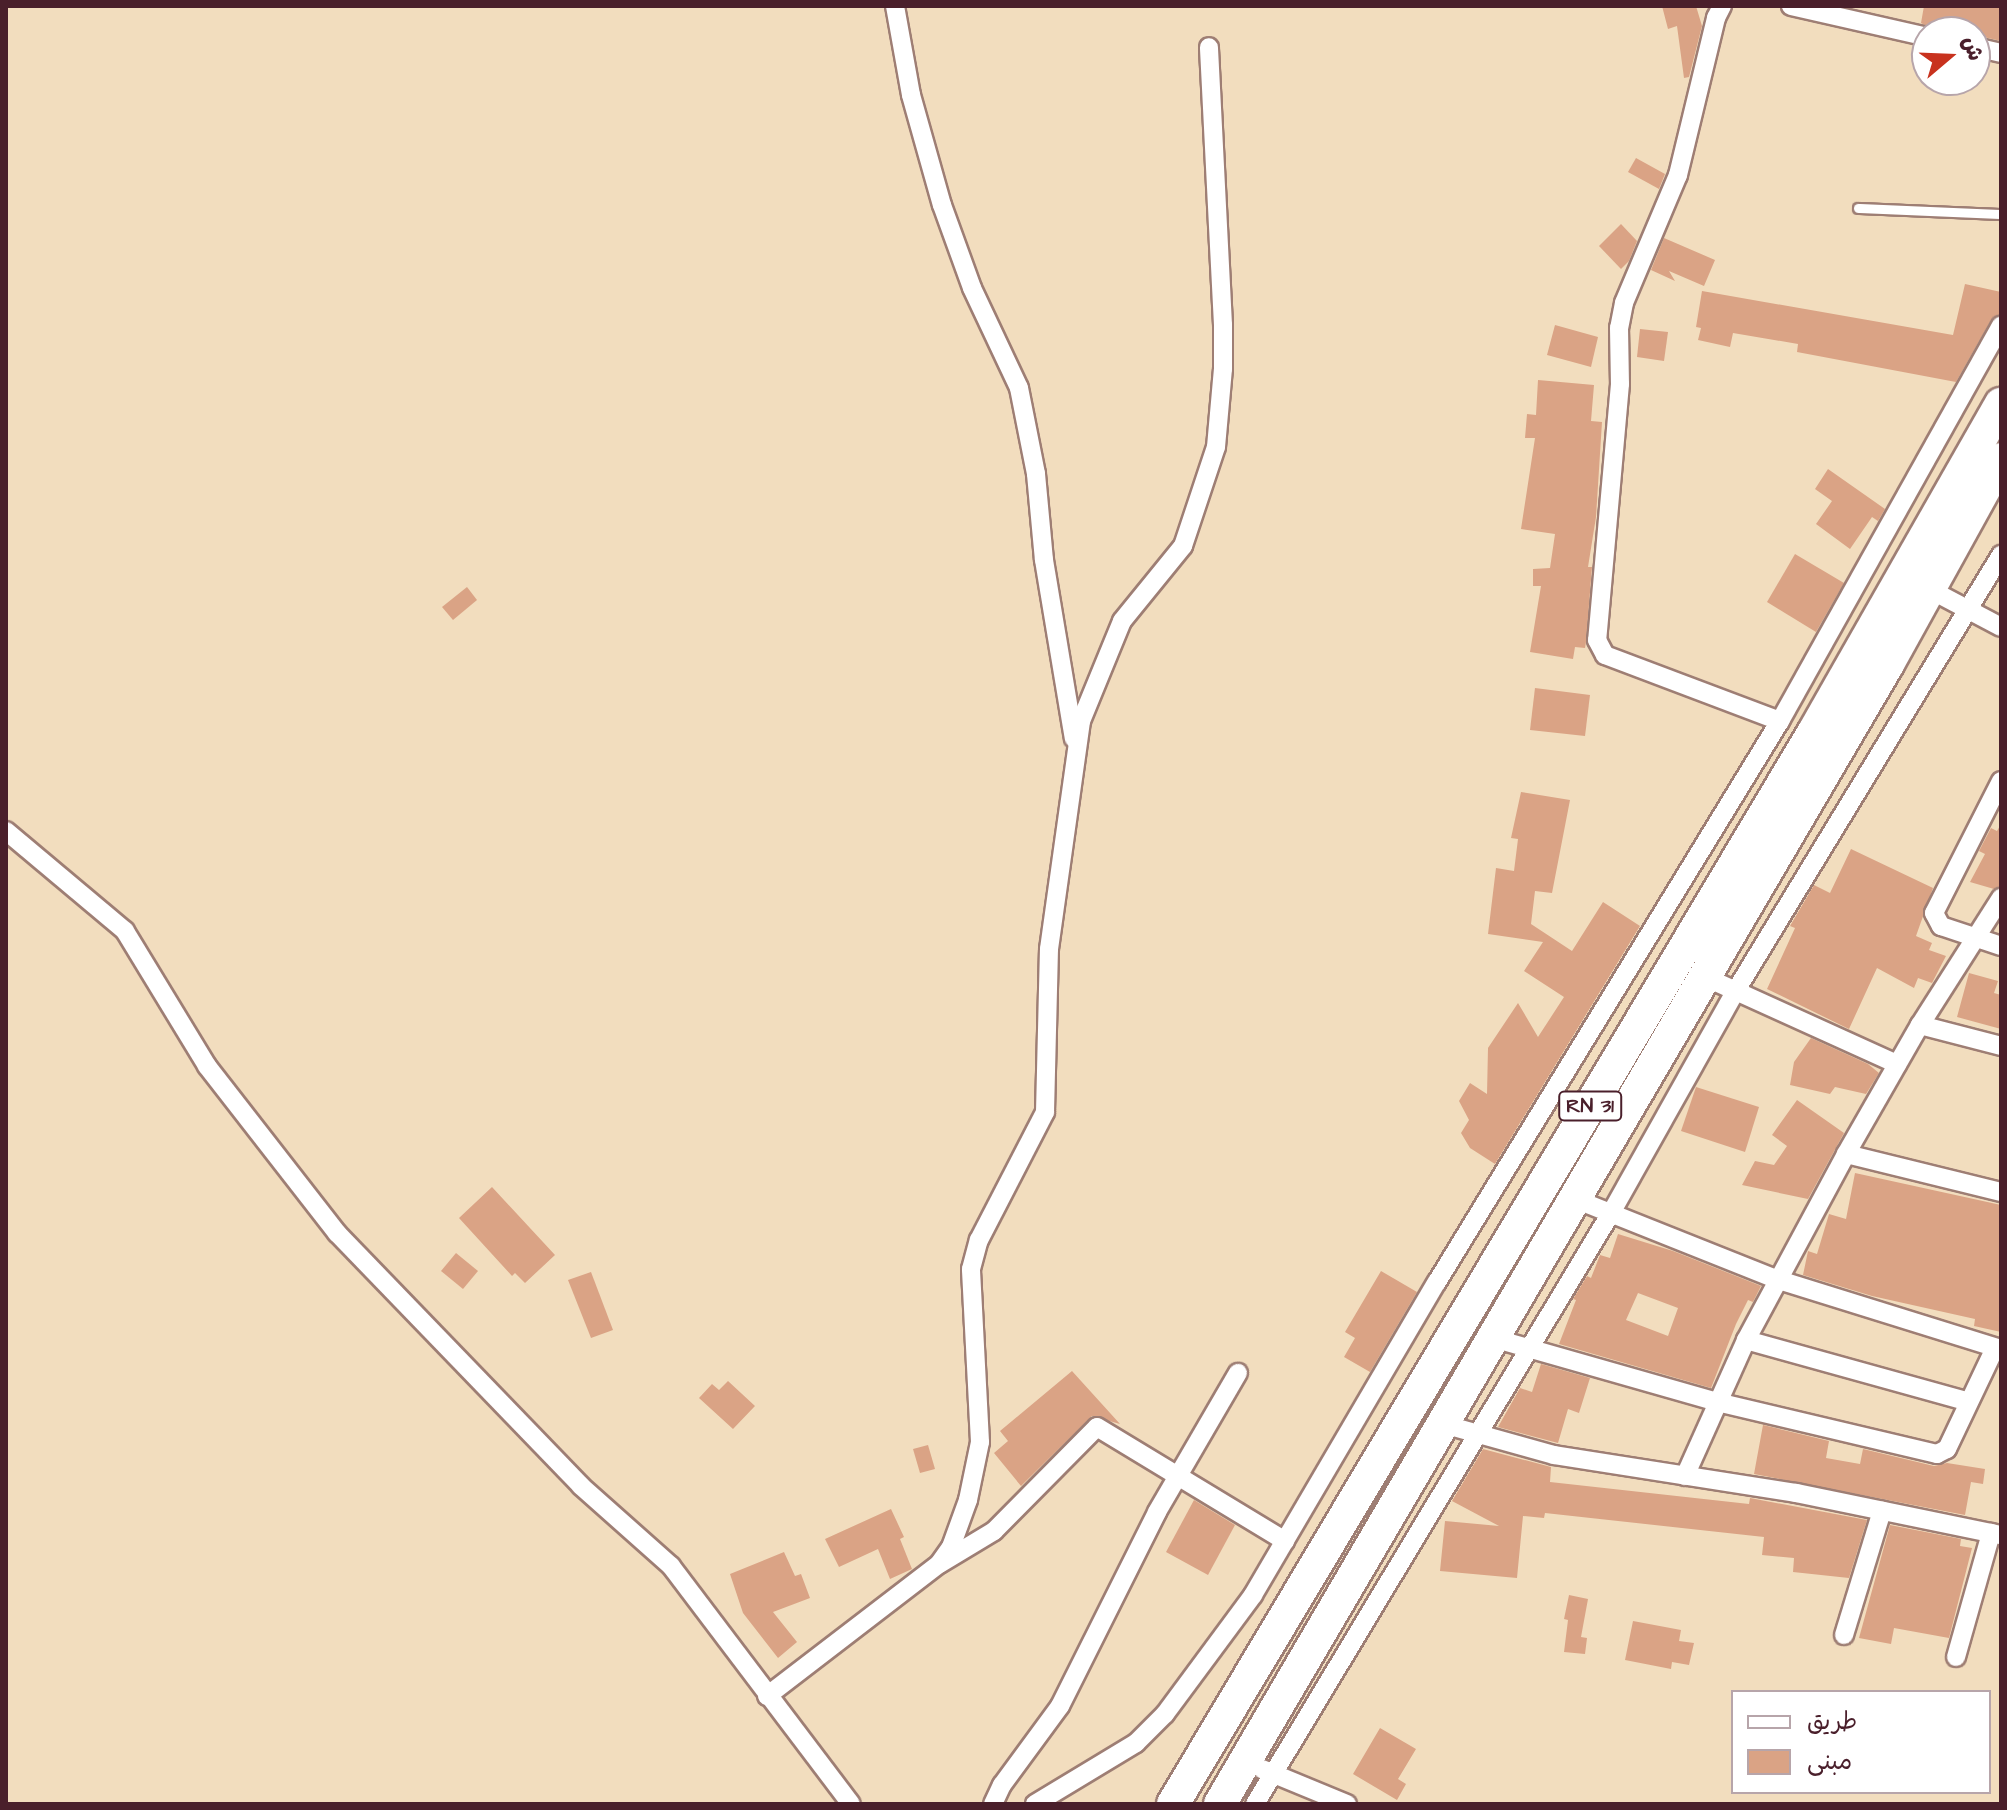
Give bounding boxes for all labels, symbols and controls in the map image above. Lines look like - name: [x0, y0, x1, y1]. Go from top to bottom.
- north arrow: [1911, 16, 1991, 96]
- text: ش: [1954, 32, 1991, 65]
- road number: RN 31: [1558, 1090, 1622, 1122]
- legend: [1731, 1690, 1991, 1794]
- text: طريق: [1807, 1705, 1857, 1739]
- text: مبنى: [1807, 1745, 1852, 1779]

